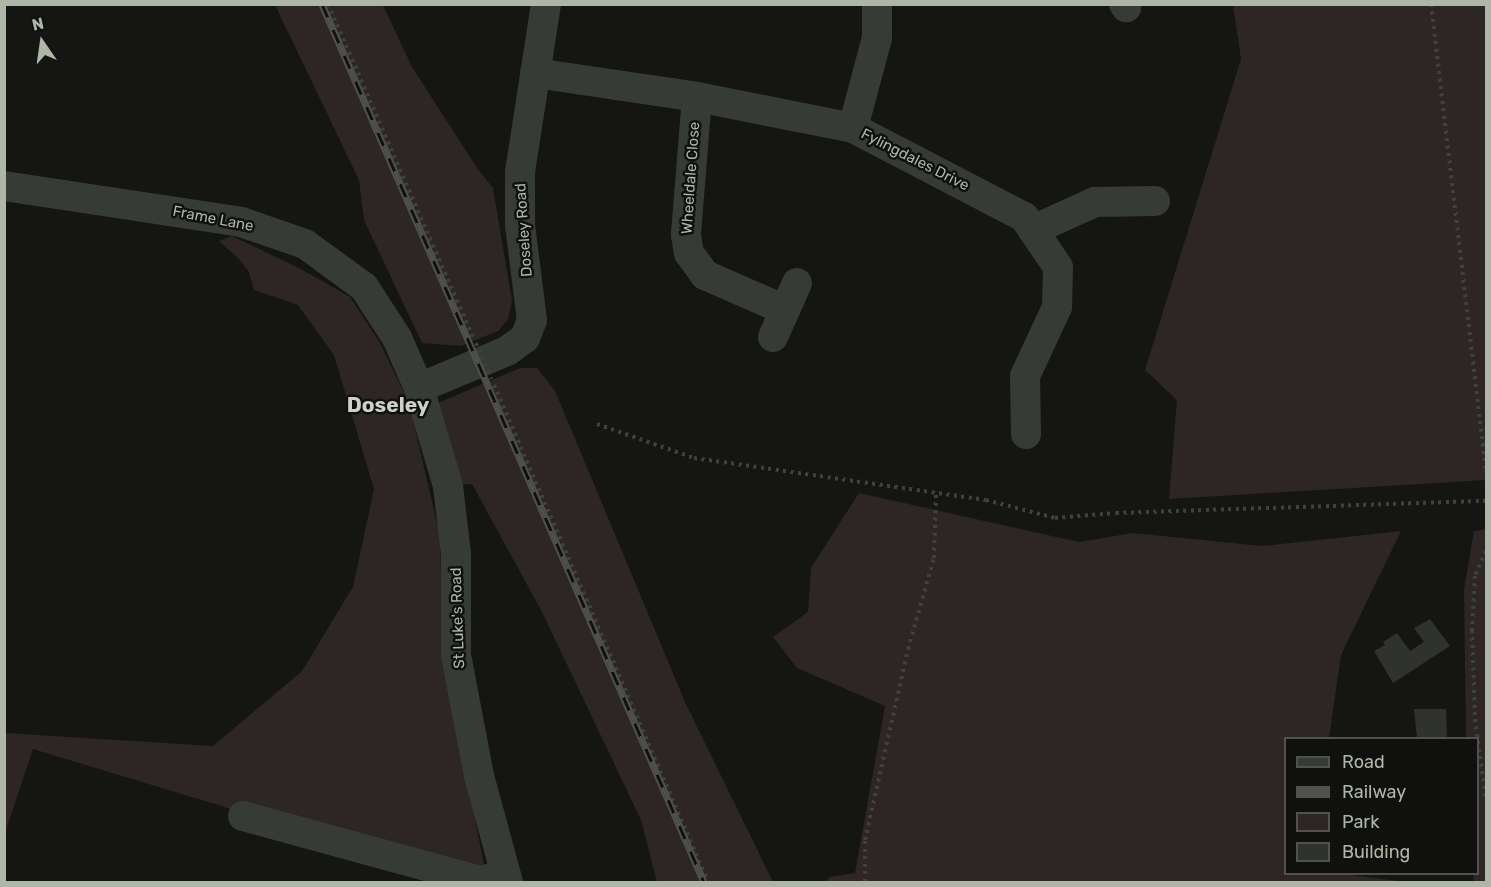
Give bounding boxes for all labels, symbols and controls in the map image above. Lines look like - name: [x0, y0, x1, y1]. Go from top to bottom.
- north arrow: [12, 12, 72, 72]
- text: N: [30, 13, 46, 35]
- street label: Wheeldale Close: [678, 121, 704, 235]
- street label: Fylingdales Drive: [858, 125, 972, 195]
- street label: Doseley Road: [512, 182, 536, 278]
- street label: Frame Lane: [171, 202, 255, 236]
- district label: Doseley: [347, 392, 429, 418]
- street label: St Luke's Road: [447, 567, 469, 669]
- legend: [1284, 737, 1479, 875]
- text: Road: [1342, 751, 1385, 773]
- text: Railway: [1342, 781, 1406, 803]
- text: Park: [1342, 811, 1379, 833]
- text: Building: [1342, 841, 1410, 863]

